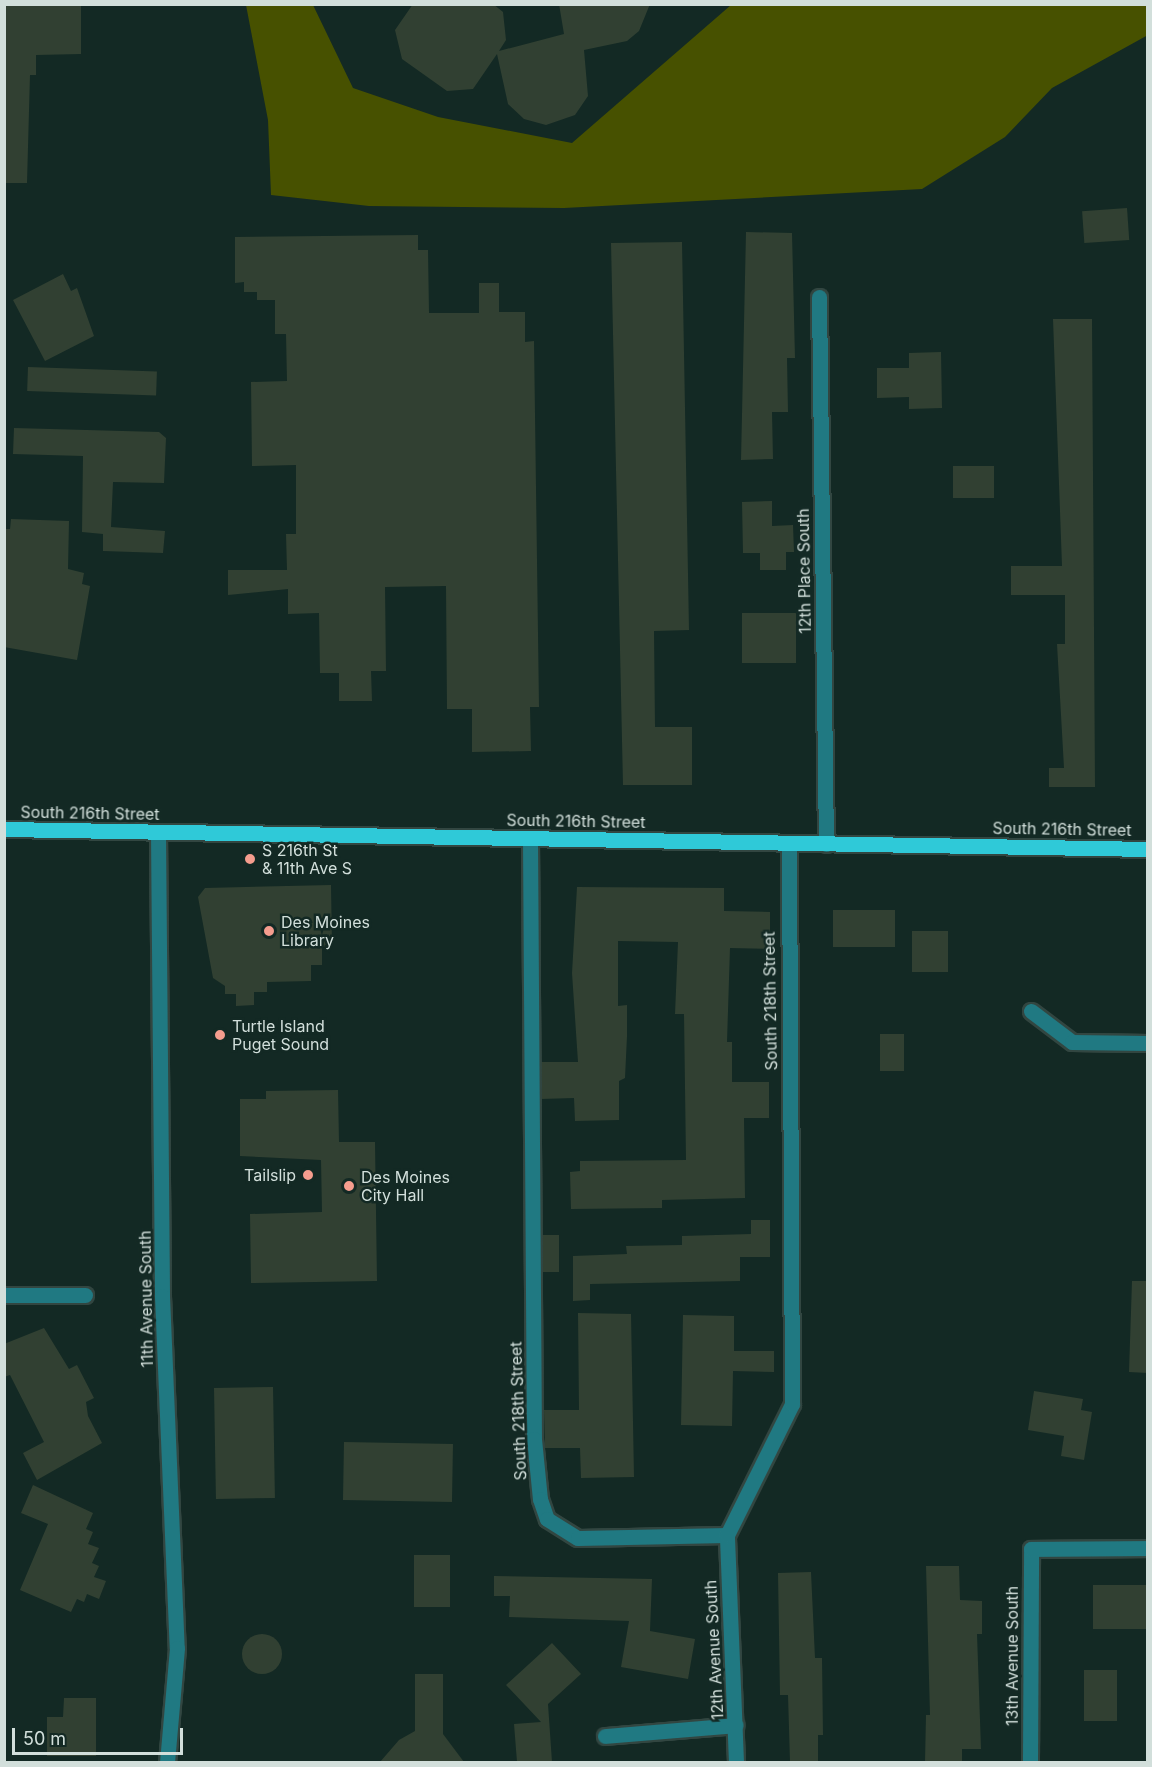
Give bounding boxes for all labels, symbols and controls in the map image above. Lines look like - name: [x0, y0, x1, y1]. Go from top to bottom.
- street label: 12th Place South: [793, 508, 815, 634]
- street label: South 216th Street: [20, 802, 160, 824]
- street label: South 216th Street: [506, 810, 646, 832]
- street label: South 216th Street: [992, 818, 1132, 840]
- place label: S 216th St & 11th Ave S: [262, 840, 352, 878]
- marker: S 216th St & 11th Ave S: [243, 852, 257, 866]
- place label: Des Moines Library: [281, 912, 370, 950]
- marker: Des Moines Library: [262, 924, 276, 938]
- street label: South 218th Street: [759, 931, 781, 1071]
- place label: Turtle Island Puget Sound: [232, 1016, 329, 1054]
- marker: Turtle Island Puget Sound: [213, 1028, 227, 1042]
- place label: Tailslip: [244, 1165, 296, 1185]
- place label: Des Moines City Hall: [361, 1167, 450, 1205]
- marker: Tailslip: [301, 1168, 315, 1182]
- marker: Des Moines City Hall: [342, 1179, 356, 1193]
- street label: 11th Avenue South: [135, 1230, 157, 1368]
- street label: South 218th Street: [506, 1341, 530, 1481]
- street label: 12th Avenue South: [701, 1580, 727, 1720]
- street label: 13th Avenue South: [1002, 1586, 1022, 1726]
- scale bar: [15, 1716, 186, 1754]
- text: 50 m: [23, 1728, 66, 1749]

